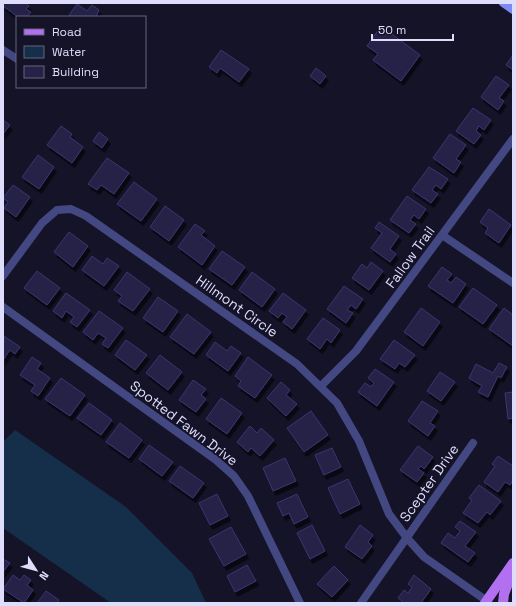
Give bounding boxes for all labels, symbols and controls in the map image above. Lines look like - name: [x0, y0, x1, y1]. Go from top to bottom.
- legend: [16, 16, 146, 88]
- scale bar: [372, 16, 453, 42]
- text: 50 m: [378, 22, 406, 38]
- text: Road: [52, 24, 81, 40]
- text: Water: [52, 44, 86, 60]
- text: Building: [52, 64, 99, 80]
- street label: Fallow Trail: [381, 222, 439, 292]
- street label: Hillmont Circle: [192, 271, 282, 341]
- street label: Spotted Fawn Drive: [127, 377, 241, 469]
- street label: Scepter Drive: [396, 441, 462, 525]
- north arrow: [16, 550, 56, 590]
- text: N: [36, 569, 52, 583]

